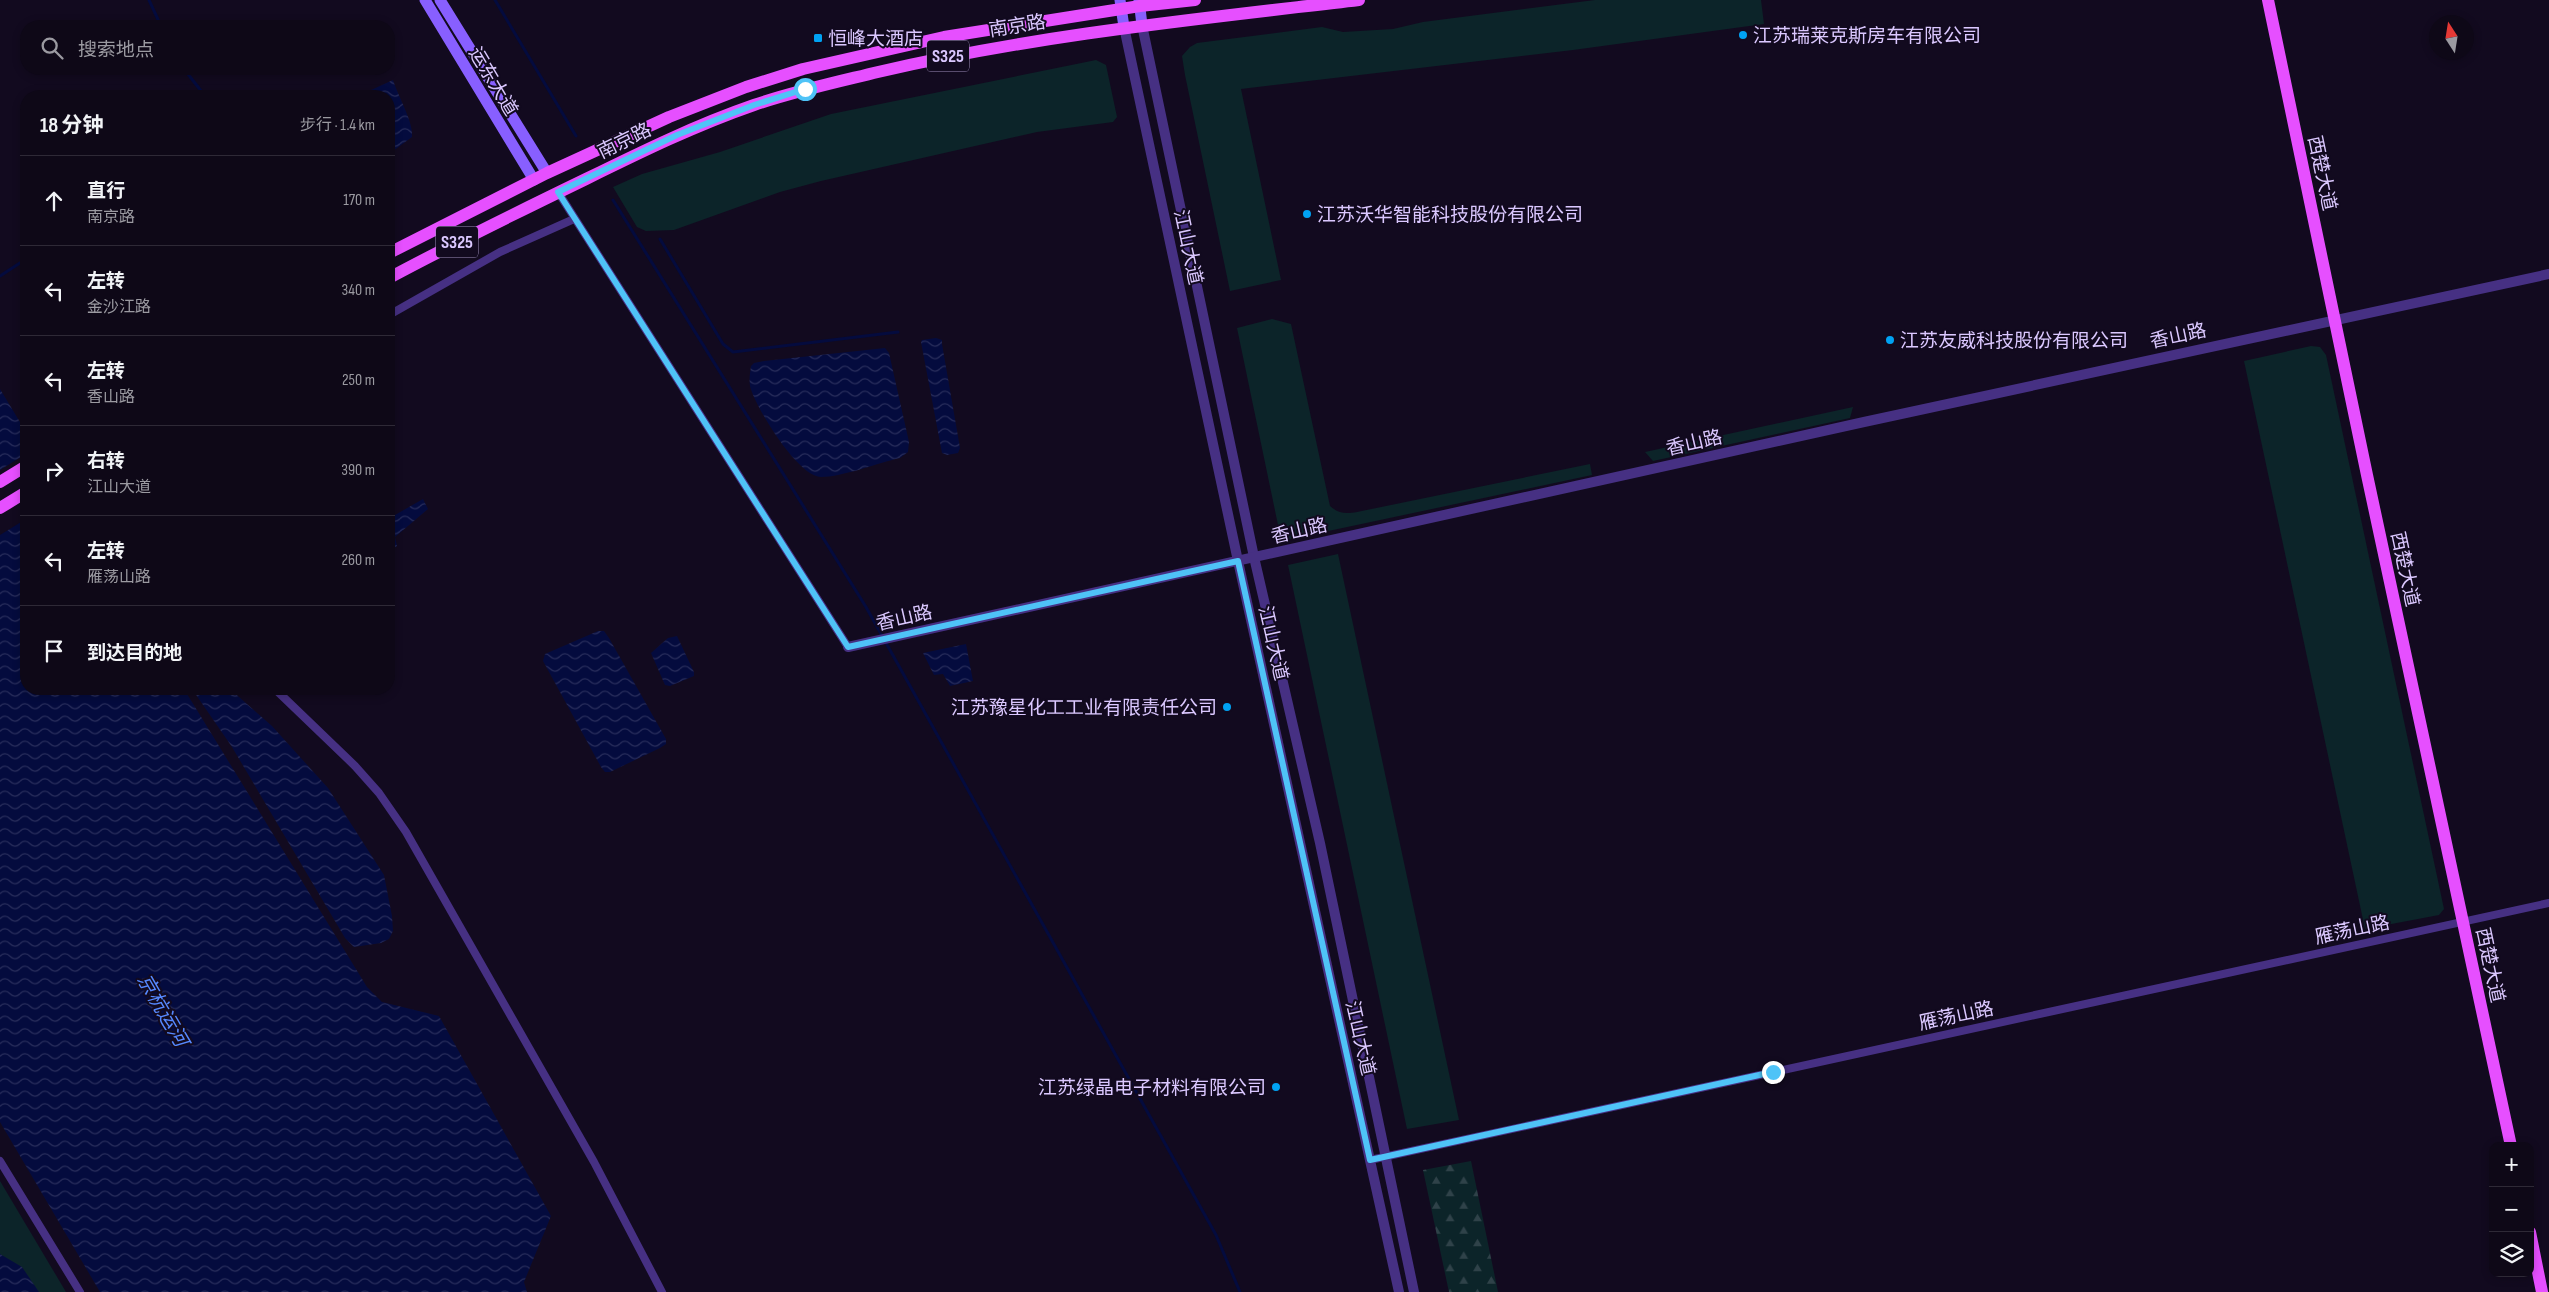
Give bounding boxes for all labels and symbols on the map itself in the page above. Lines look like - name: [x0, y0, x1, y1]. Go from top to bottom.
- street label: 南京路: [987, 11, 1047, 42]
- north arrow: [2429, 15, 2474, 60]
- place label: 江苏瑞莱克斯房车有限公司: [1753, 25, 1981, 48]
- place label: 恒峰大酒店: [828, 28, 923, 51]
- marker: 江苏瑞莱克斯房车有限公司: [1737, 29, 1749, 41]
- marker: 恒峰大酒店: [812, 32, 824, 44]
- road number: S325: [927, 40, 969, 72]
- street label: 运东大道: [463, 43, 522, 120]
- route start: [794, 78, 817, 101]
- street label: 南京路: [594, 119, 655, 164]
- street label: 西楚大道: [2302, 134, 2341, 213]
- place label: 江苏沃华智能科技股份有限公司: [1317, 204, 1583, 227]
- street label: 江山大道: [1168, 208, 1207, 287]
- marker: 江苏沃华智能科技股份有限公司: [1301, 208, 1313, 220]
- road number: S325: [436, 226, 478, 258]
- street label: 香山路: [2148, 319, 2209, 354]
- place label: 江苏友威科技股份有限公司: [1900, 330, 2128, 353]
- marker: 江苏友威科技股份有限公司: [1884, 334, 1896, 346]
- street label: 香山路: [1664, 426, 1725, 461]
- street label: 香山路: [1269, 514, 1330, 549]
- street label: 西楚大道: [2385, 530, 2424, 609]
- street label: 香山路: [874, 601, 935, 636]
- street label: 江山大道: [1253, 604, 1292, 683]
- place label: 江苏豫星化工工业有限责任公司: [951, 697, 1217, 720]
- marker: 江苏豫星化工工业有限责任公司: [1221, 701, 1233, 713]
- street label: 雁荡山路: [2313, 911, 2392, 950]
- street label: 西楚大道: [2470, 926, 2509, 1005]
- water label: 京杭运河: [132, 970, 195, 1055]
- street label: 雁荡山路: [1917, 997, 1996, 1036]
- street label: 江山大道: [1340, 999, 1379, 1078]
- route end: [1762, 1061, 1785, 1084]
- place label: 江苏绿晶电子材料有限公司: [1038, 1077, 1266, 1100]
- marker: 江苏绿晶电子材料有限公司: [1270, 1081, 1282, 1093]

